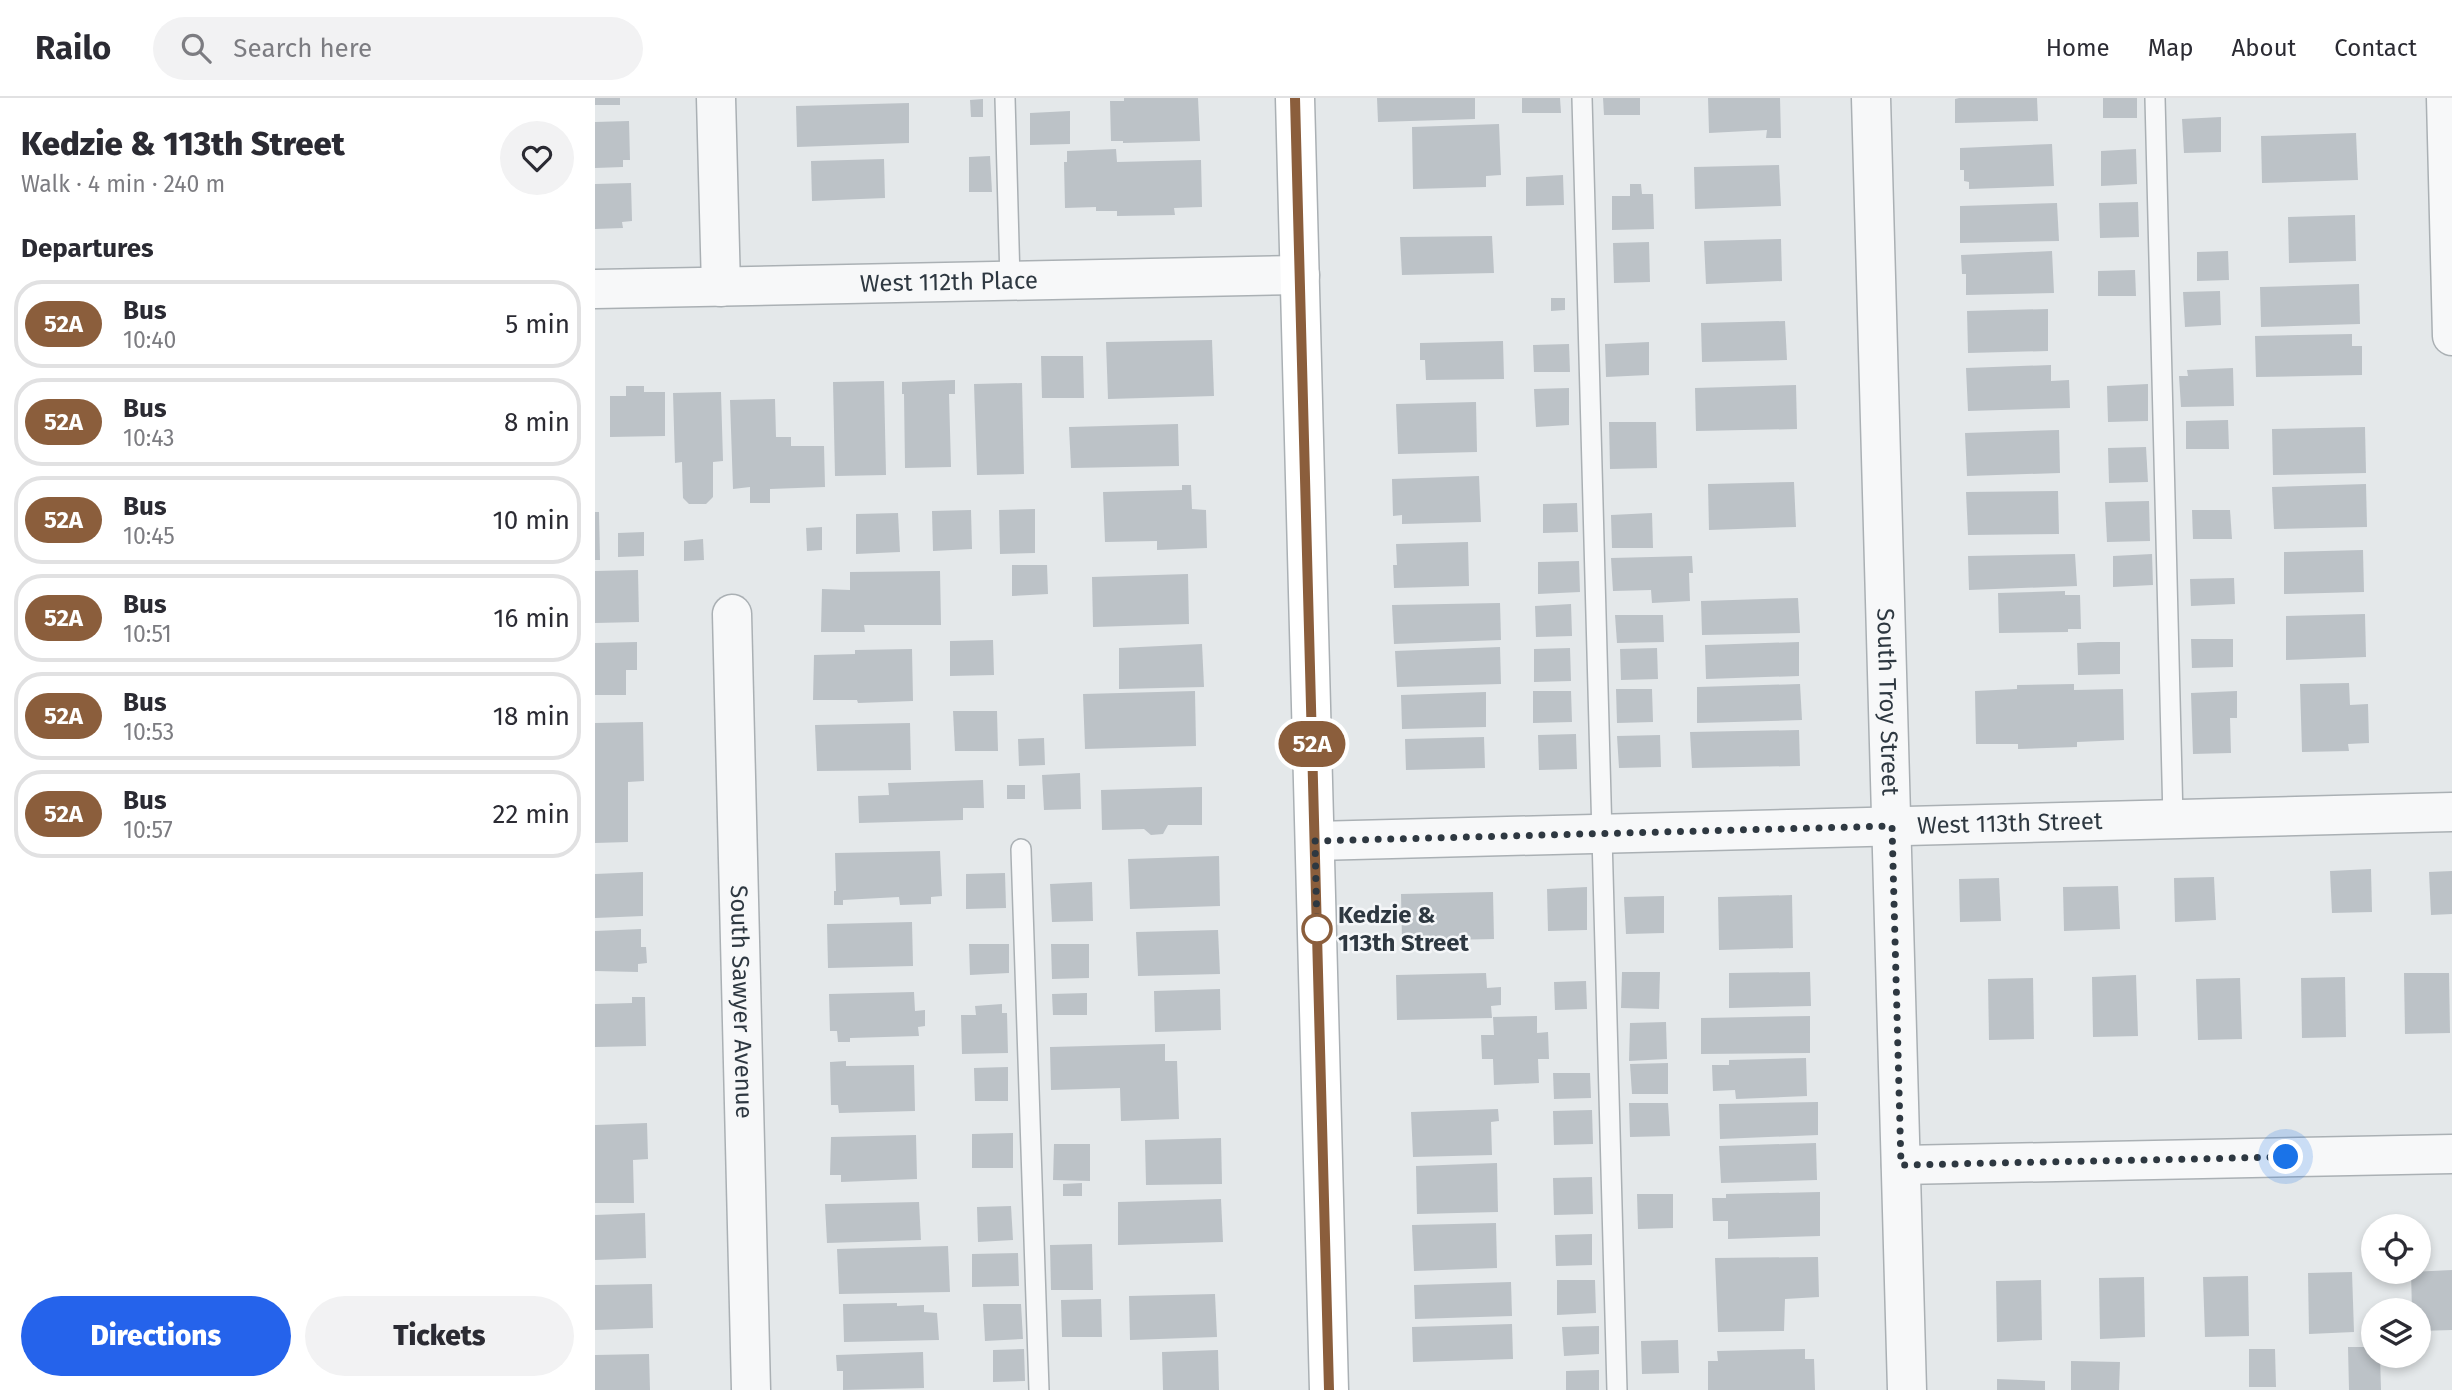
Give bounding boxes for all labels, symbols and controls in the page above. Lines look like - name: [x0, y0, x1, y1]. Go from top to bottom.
- search box: [153, 17, 643, 80]
- text: Railo: [35, 28, 111, 68]
- icon: search: [177, 29, 215, 67]
- text: Search here: [233, 33, 372, 64]
- text: Home: [2046, 34, 2110, 62]
- text: Map: [2148, 34, 2194, 62]
- text: About: [2232, 34, 2296, 62]
- text: Contact: [2334, 34, 2417, 62]
- button: heart: [500, 121, 574, 195]
- text: Kedzie & 113th Street: [21, 124, 345, 164]
- text: Walk · 4 min · 240 m: [21, 170, 225, 198]
- text: Departures: [21, 233, 154, 264]
- street label: West 112th Place: [860, 266, 1038, 298]
- text: Bus: [123, 295, 166, 326]
- text: 5 min: [505, 309, 570, 340]
- text: 52A: [44, 310, 83, 338]
- text: 10:40: [123, 326, 176, 354]
- text: Bus: [123, 393, 166, 424]
- text: 8 min: [504, 407, 570, 438]
- text: 52A: [44, 408, 83, 436]
- text: 10:43: [123, 424, 175, 452]
- text: Bus: [123, 491, 166, 522]
- text: 10 min: [492, 505, 570, 536]
- text: 52A: [44, 506, 83, 534]
- text: 10:45: [123, 522, 175, 550]
- text: Bus: [123, 589, 166, 620]
- text: 16 min: [493, 603, 570, 634]
- text: 52A: [44, 604, 83, 632]
- street label: South Troy Street: [1871, 608, 1904, 796]
- text: 10:51: [123, 620, 172, 648]
- text: Bus: [123, 687, 166, 718]
- text: 18 min: [493, 701, 570, 732]
- text: 52A: [44, 702, 83, 730]
- text: 10:53: [123, 718, 174, 746]
- line badge: 52A: [1272, 721, 1352, 767]
- text: 52A: [1292, 730, 1332, 758]
- text: Bus: [123, 785, 166, 816]
- text: 22 min: [493, 799, 570, 830]
- text: 52A: [44, 800, 83, 828]
- street label: West 113th Street: [1917, 807, 2103, 840]
- text: 10:57: [123, 816, 173, 844]
- street label: South Sawyer Avenue: [725, 885, 758, 1119]
- place label: Kedzie & 113th Street: [1338, 901, 1470, 957]
- marker: Kedzie & 113th Street: [1302, 914, 1332, 944]
- your location: [2268, 1139, 2303, 1174]
- map controls: [2361, 1214, 2431, 1368]
- button: locate: [2361, 1214, 2431, 1284]
- button: Directions: [21, 1296, 291, 1376]
- button: Tickets: [305, 1296, 574, 1376]
- button: layers: [2361, 1298, 2431, 1368]

